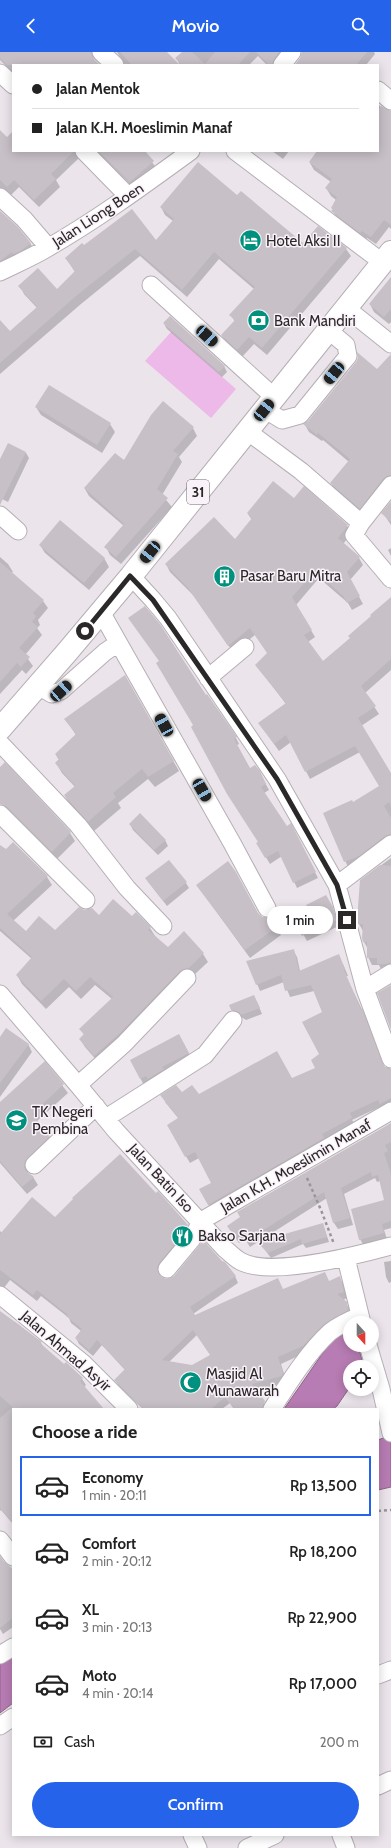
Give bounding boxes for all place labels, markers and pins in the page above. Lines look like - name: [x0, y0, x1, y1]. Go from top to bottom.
- hotel icon: Hotel Aksi II: [237, 228, 263, 254]
- place label: Hotel Aksi II: [266, 232, 341, 250]
- bank icon: Bank Mandiri: [246, 308, 272, 334]
- place label: Bank Mandiri: [274, 312, 356, 330]
- building icon: Pasar Baru Mitra: [211, 563, 237, 589]
- place label: Pasar Baru Mitra: [240, 567, 342, 585]
- place label: TK Negeri Pembina: [32, 1103, 93, 1138]
- school or university icon: TK Negeri Pembina: [4, 1108, 30, 1134]
- restaurant icon: Bakso Sarjana: [169, 1223, 195, 1249]
- place label: Bakso Sarjana: [198, 1227, 286, 1245]
- place label: Masjid Al Munawarah: [206, 1365, 279, 1400]
- mosque icon: Masjid Al Munawarah: [177, 1370, 203, 1396]

